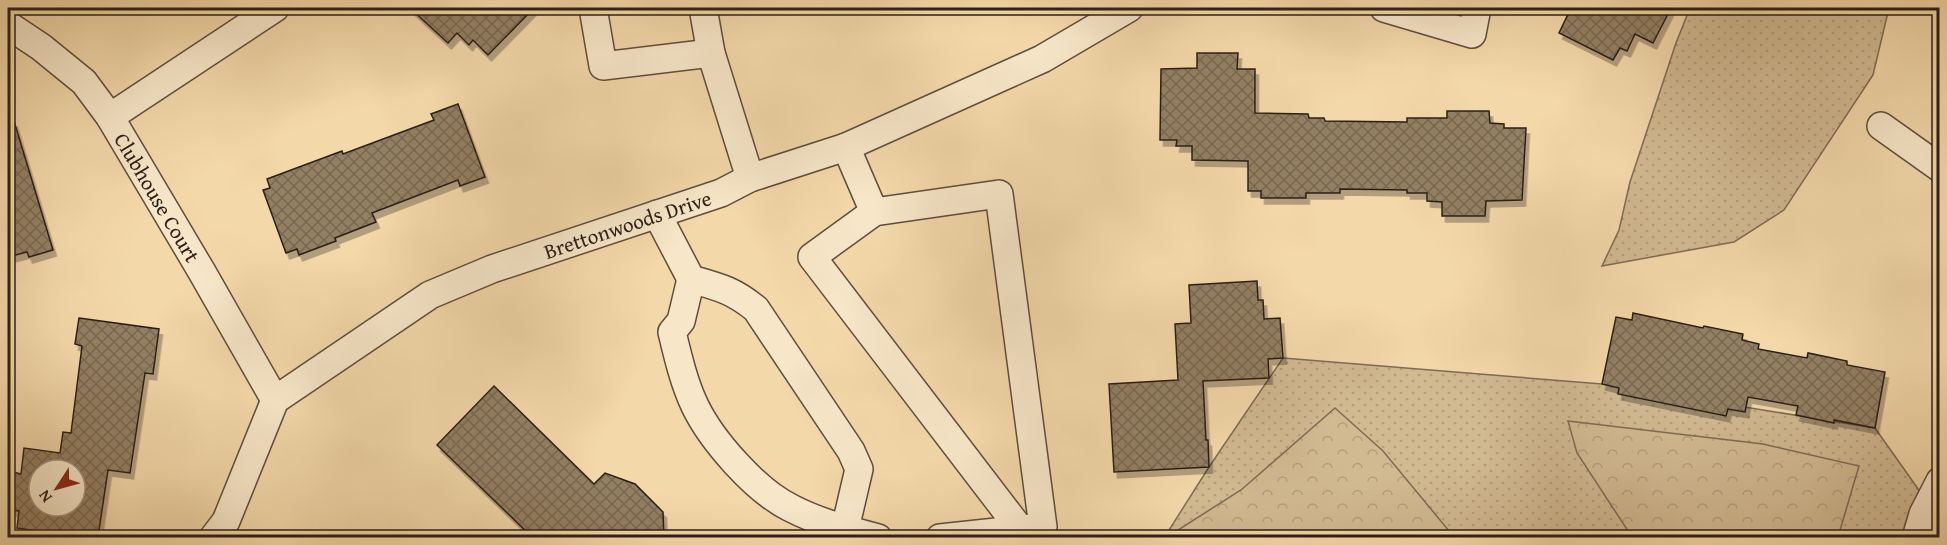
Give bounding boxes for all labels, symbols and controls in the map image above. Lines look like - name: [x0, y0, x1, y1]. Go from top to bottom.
- street label: Clubhouse Court: [107, 127, 208, 268]
- street label: Brettonwoods Drive: [539, 182, 715, 266]
- north arrow: [27, 458, 87, 518]
- text: N: [32, 485, 58, 508]

